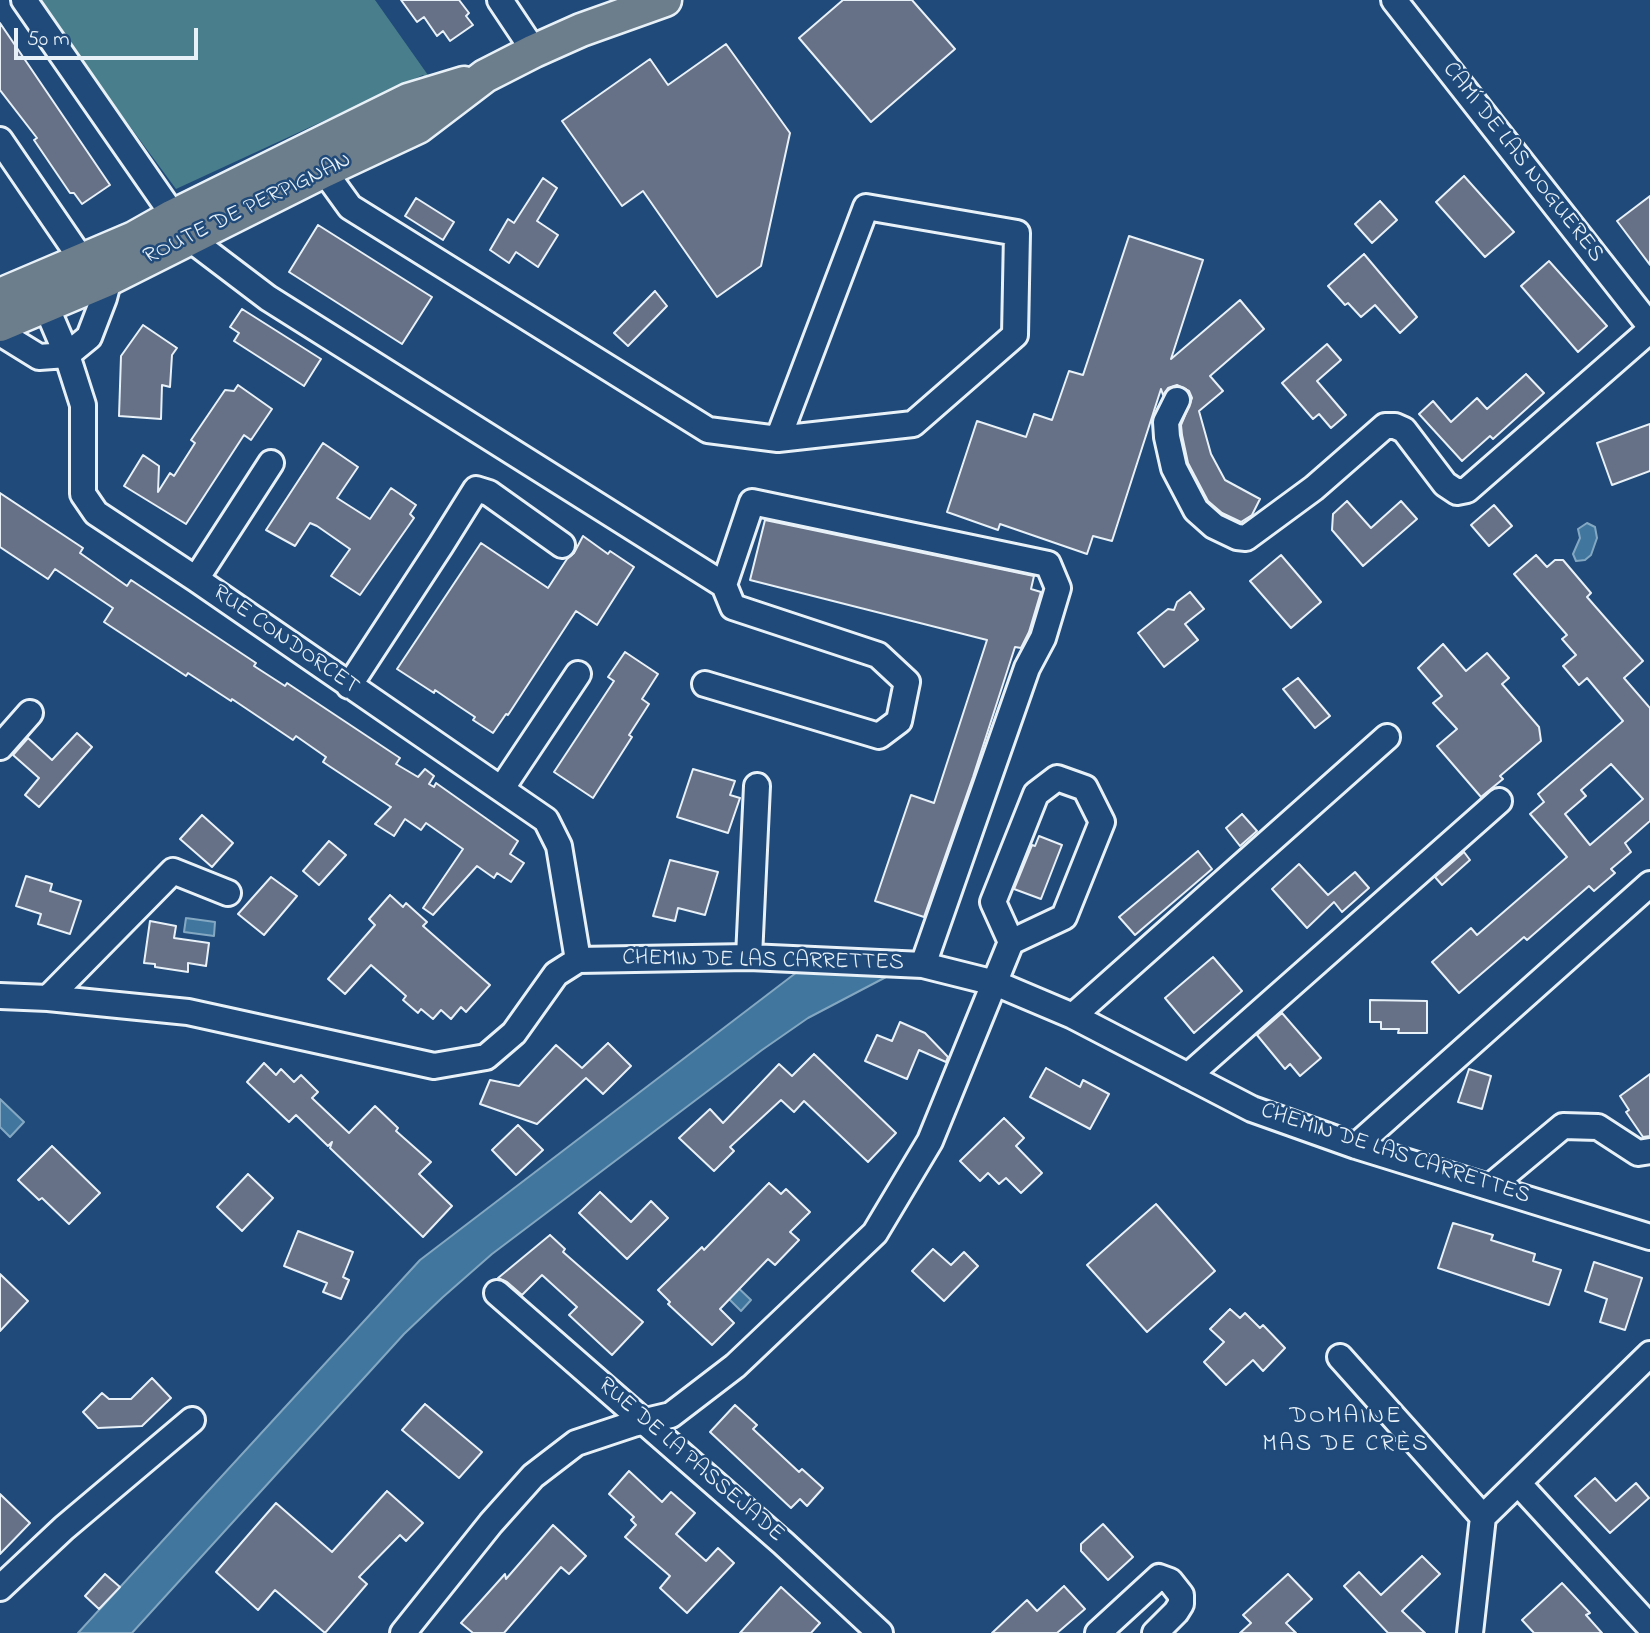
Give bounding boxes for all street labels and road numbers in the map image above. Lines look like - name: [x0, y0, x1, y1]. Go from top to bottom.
- street label: CAMÍ DE LAS NOGUERES: [1435, 57, 1609, 269]
- street label: ROUTE DE PERPIGNAN: [140, 148, 356, 272]
- street label: RUE CONDORCET: [206, 580, 364, 702]
- street label: CHEMIN DE LAS CARRETTES: [622, 946, 904, 978]
- street label: CHEMIN DE LAS CARRETTES: [1257, 1098, 1533, 1212]
- street label: RUE DE LA PASSEJADE: [591, 1373, 789, 1549]

